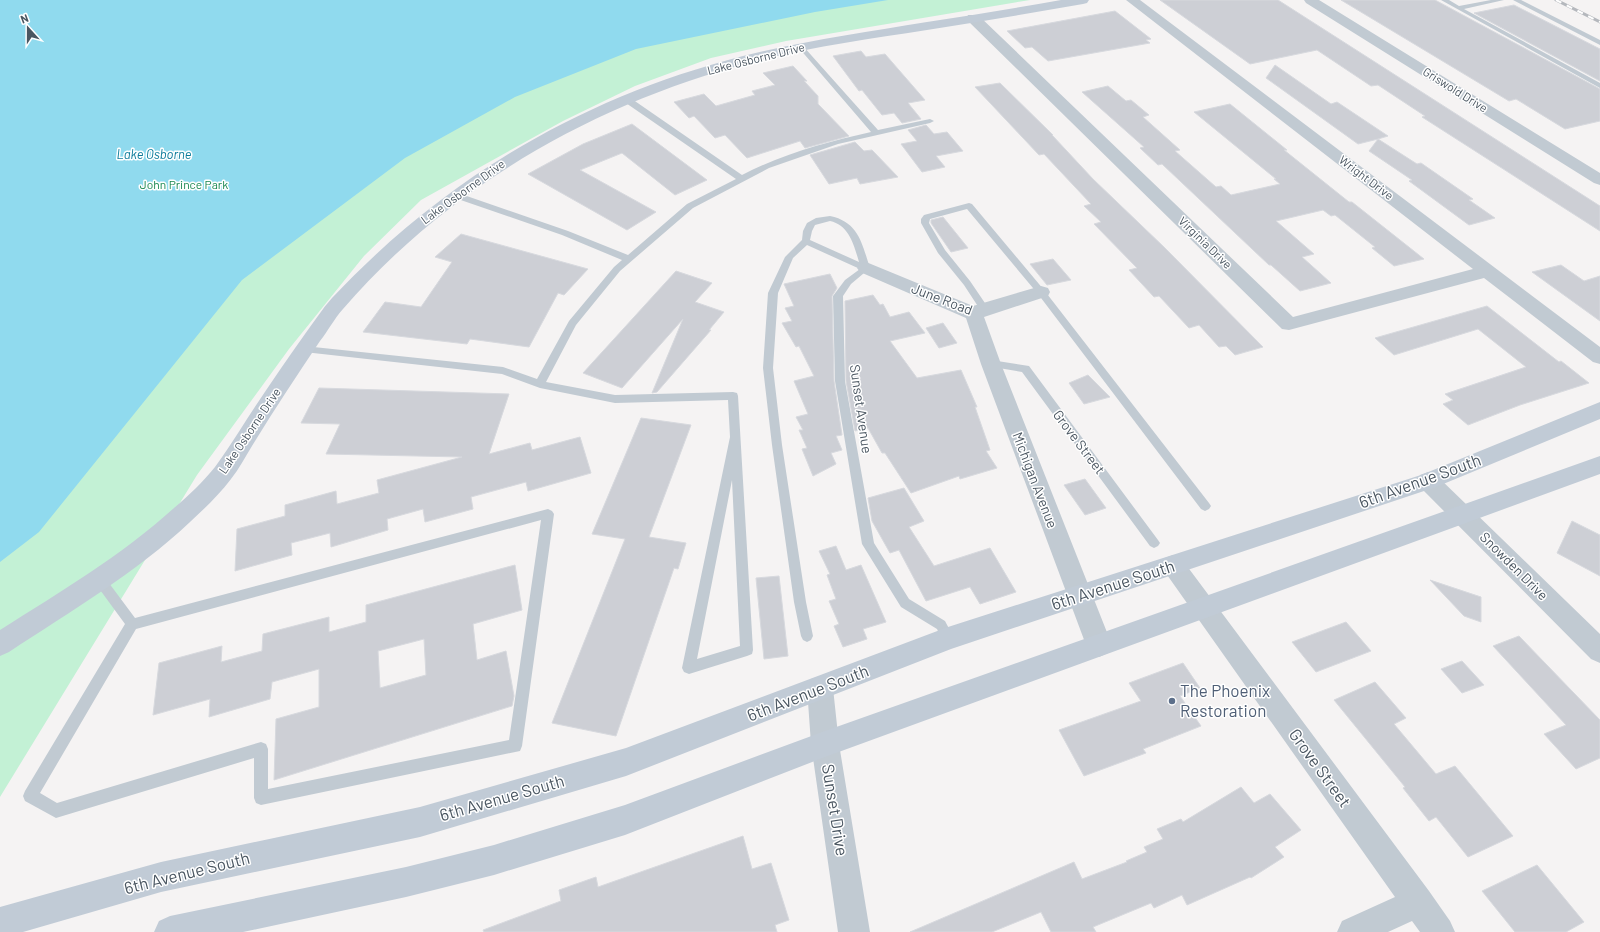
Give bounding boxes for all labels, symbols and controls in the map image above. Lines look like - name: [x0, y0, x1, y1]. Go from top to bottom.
- north arrow: [8, 8, 48, 48]
- text: N: [18, 11, 30, 26]
- street label: Lake Osborne Drive: [706, 39, 806, 77]
- street label: Griswold Drive: [1421, 64, 1490, 115]
- water label: Lake Osborne: [117, 146, 192, 162]
- street label: Wright Drive: [1337, 152, 1396, 202]
- street label: Lake Osborne Drive: [418, 156, 507, 226]
- park label: John Prince Park: [140, 177, 228, 191]
- street label: Virginia Drive: [1176, 213, 1235, 271]
- street label: June Road: [909, 279, 975, 318]
- street label: Sunset Avenue: [847, 363, 876, 455]
- street label: Lake Osborne Drive: [215, 385, 283, 476]
- street label: Grove Street: [1050, 406, 1109, 477]
- street label: Michigan Avenue: [1009, 429, 1062, 530]
- street label: 6th Avenue South: [1356, 449, 1483, 511]
- street label: Snowden Drive: [1477, 528, 1552, 603]
- street label: 6th Avenue South: [1048, 555, 1177, 613]
- street label: 6th Avenue South: [744, 660, 871, 724]
- place label: The Phoenix Restoration: [1180, 680, 1270, 720]
- marker: The Phoenix Restoration: [1167, 696, 1177, 706]
- street label: Grove Street: [1286, 724, 1356, 811]
- street label: Sunset Drive: [819, 762, 853, 857]
- street label: 6th Avenue South: [437, 770, 566, 824]
- street label: 6th Avenue South: [122, 847, 252, 897]

